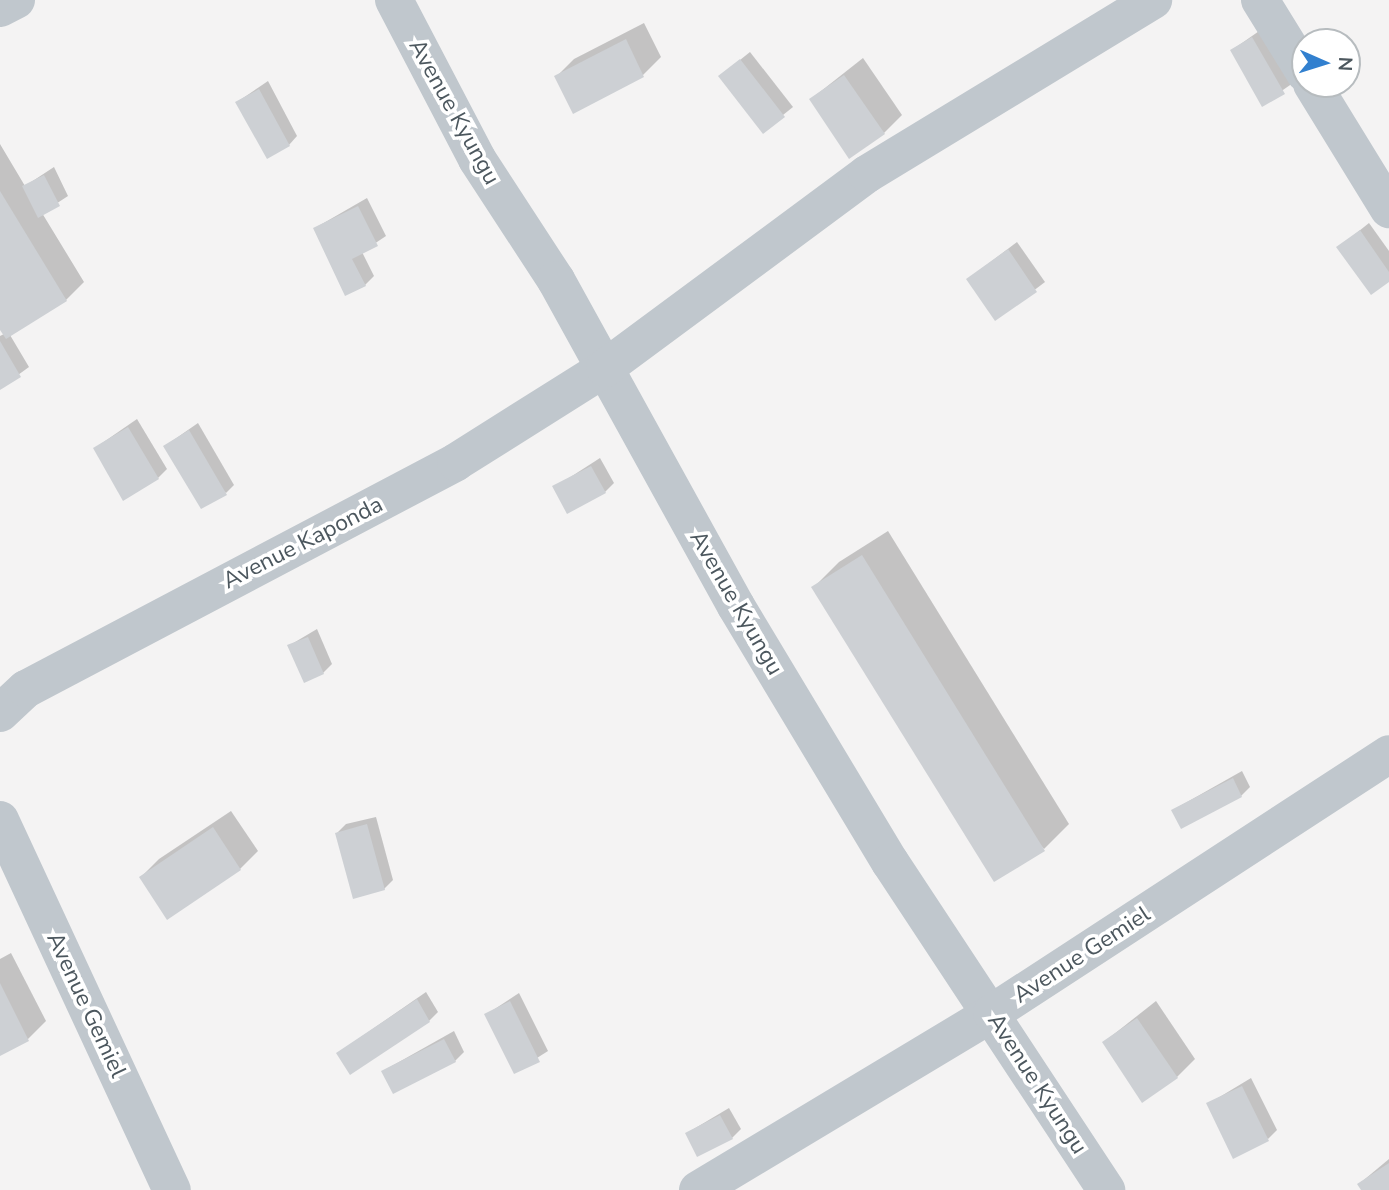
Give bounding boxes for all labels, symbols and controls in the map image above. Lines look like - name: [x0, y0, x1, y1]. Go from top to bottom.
- north arrow: [1291, 28, 1361, 98]
- street label: Avenue Kyungu: [403, 34, 505, 190]
- text: N: [1332, 56, 1358, 72]
- street label: Avenue Kaponda: [218, 491, 388, 595]
- street label: Avenue Kyungu: [684, 526, 788, 680]
- street label: Avenue Gemiel: [1009, 901, 1155, 1009]
- street label: Avenue Gemiel: [40, 928, 132, 1082]
- street label: Avenue Kyungu: [981, 1009, 1093, 1159]

